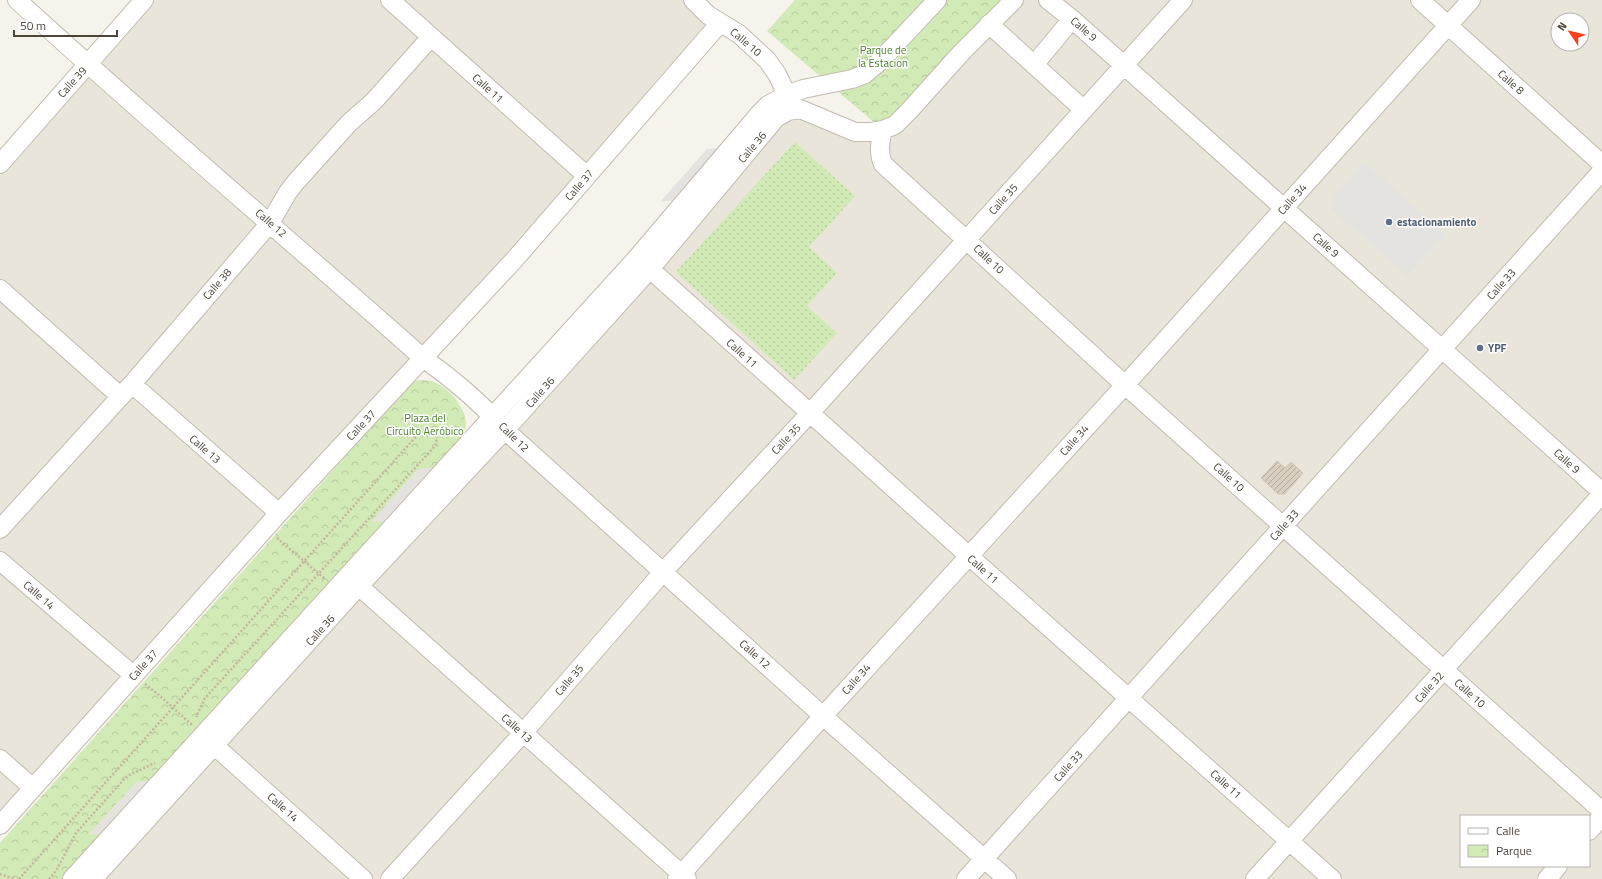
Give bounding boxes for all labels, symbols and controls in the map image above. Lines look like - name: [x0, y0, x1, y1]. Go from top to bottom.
- scale bar: [14, 12, 117, 38]
- north arrow: [1550, 12, 1590, 52]
- street label: Calle 9: [1067, 13, 1101, 45]
- text: 50 m: [20, 16, 46, 35]
- text: N: [1553, 19, 1571, 34]
- street label: Calle 10: [727, 24, 765, 60]
- park label: Parque de la Estacion: [858, 42, 908, 71]
- street label: Calle 39: [54, 63, 90, 101]
- street label: Calle 8: [1494, 66, 1528, 98]
- street label: Calle 11: [469, 70, 507, 106]
- street label: Calle 36: [734, 128, 770, 166]
- street label: Calle 37: [561, 166, 597, 204]
- street label: Calle 35: [985, 180, 1021, 218]
- street label: Calle 34: [1274, 180, 1310, 218]
- street label: Calle 12: [252, 205, 290, 241]
- place label: estacionamiento: [1397, 214, 1476, 230]
- marker: estacionamiento: [1384, 217, 1394, 227]
- street label: Calle 9: [1309, 229, 1343, 261]
- street label: Calle 10: [970, 241, 1008, 277]
- street label: Calle 38: [199, 265, 235, 303]
- street label: Calle 33: [1483, 265, 1519, 303]
- street label: Calle 11: [723, 335, 761, 371]
- place label: YPF: [1488, 340, 1507, 356]
- marker: YPF: [1475, 343, 1485, 353]
- street label: Calle 36: [522, 373, 558, 411]
- street label: Calle 37: [343, 406, 379, 444]
- park label: Plaza del Circuito Aeróbico: [386, 410, 464, 439]
- street label: Calle 12: [495, 418, 533, 456]
- street label: Calle 35: [768, 420, 804, 458]
- street label: Calle 34: [1056, 421, 1092, 459]
- street label: Calle 13: [186, 431, 224, 467]
- street label: Calle 9: [1550, 445, 1584, 477]
- street label: Calle 10: [1210, 459, 1248, 495]
- street label: Calle 33: [1266, 506, 1302, 544]
- street label: Calle 11: [964, 551, 1002, 587]
- street label: Calle 14: [20, 577, 58, 613]
- street label: Calle 36: [302, 611, 338, 649]
- street label: Calle 12: [736, 636, 774, 672]
- street label: Calle 37: [125, 646, 161, 684]
- street label: Calle 34: [838, 660, 874, 698]
- street label: Calle 35: [551, 661, 587, 699]
- street label: Calle 32: [1411, 668, 1447, 706]
- street label: Calle 10: [1451, 675, 1489, 711]
- street label: Calle 13: [498, 710, 536, 746]
- street label: Calle 33: [1050, 747, 1086, 785]
- street label: Calle 11: [1207, 766, 1245, 802]
- street label: Calle 14: [264, 789, 302, 825]
- legend: [1460, 815, 1590, 867]
- text: Calle: [1496, 821, 1520, 840]
- text: Parque: [1496, 841, 1532, 860]

